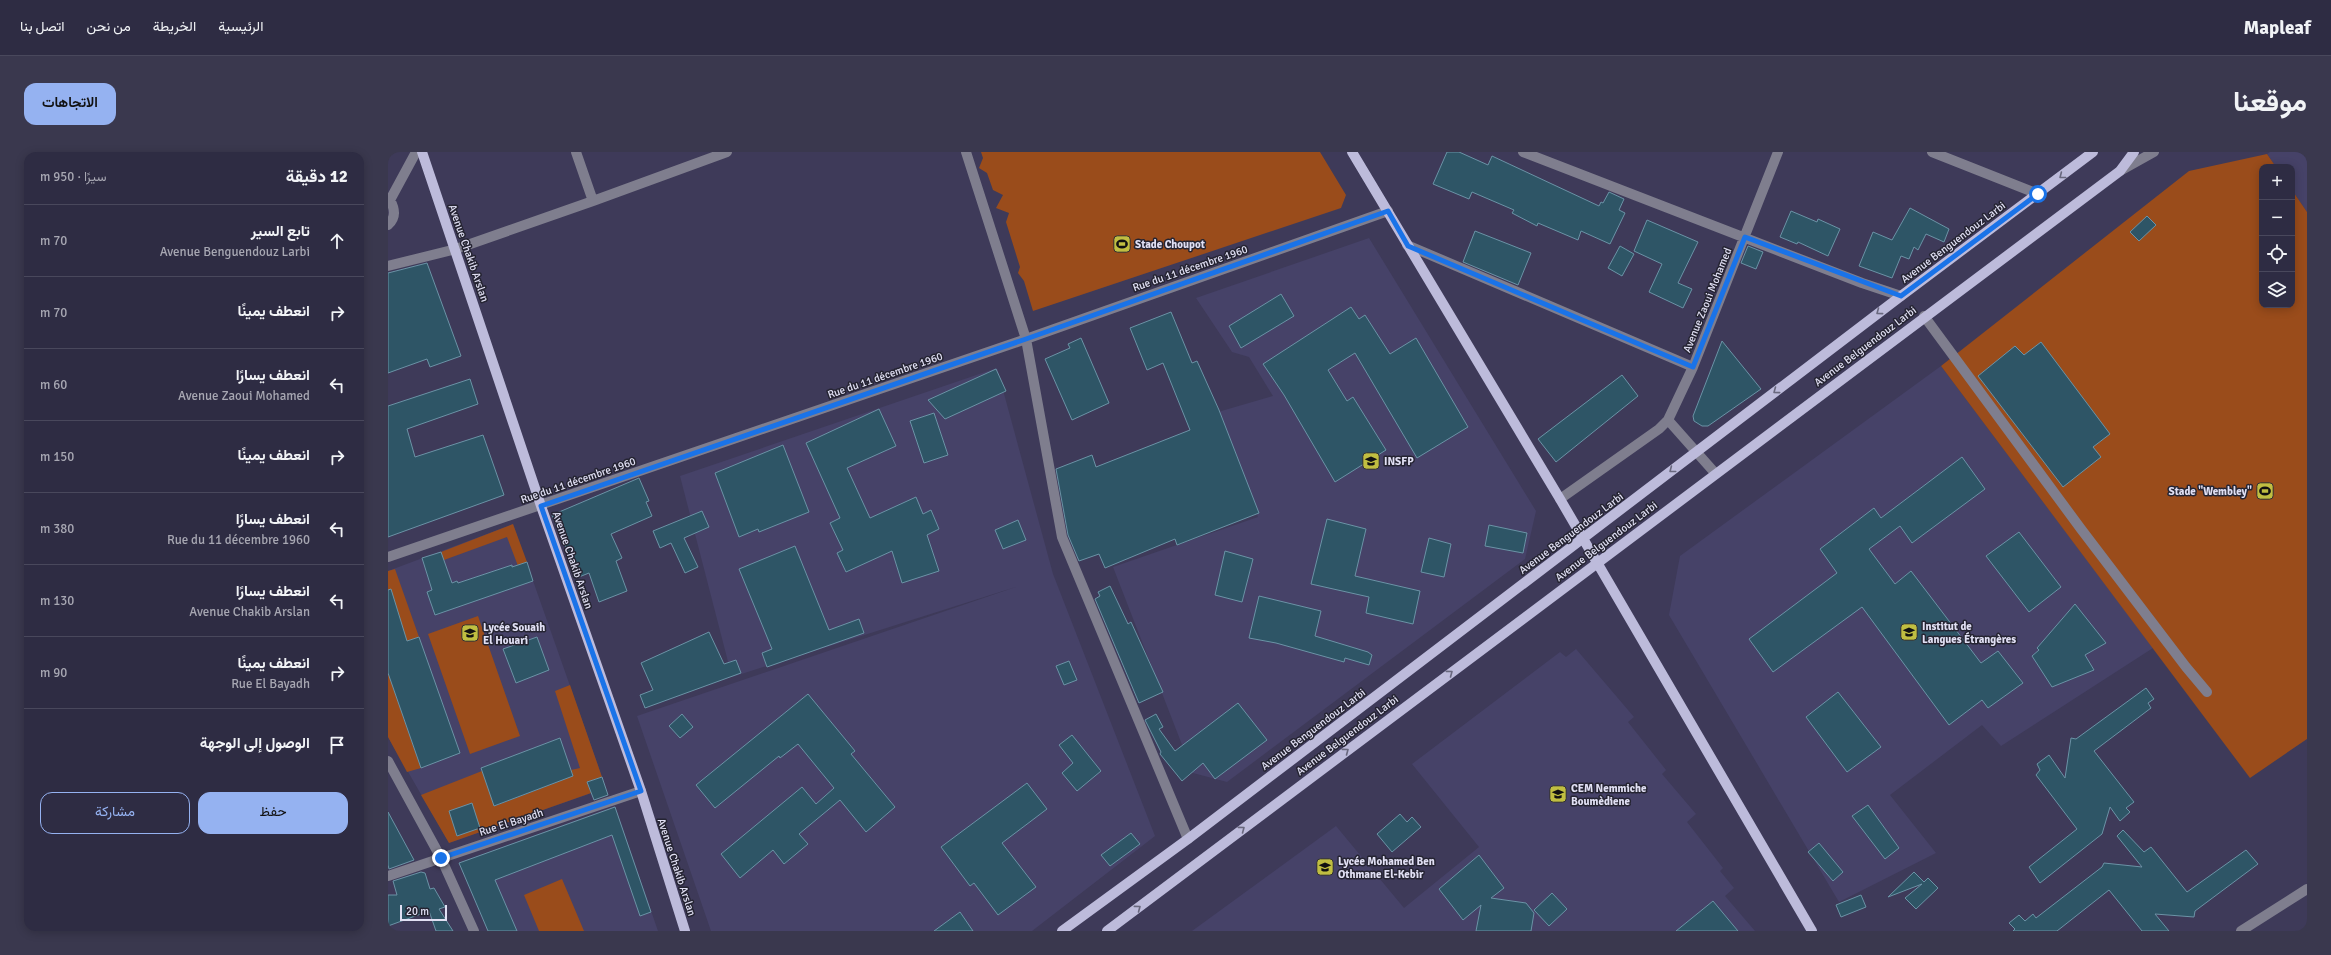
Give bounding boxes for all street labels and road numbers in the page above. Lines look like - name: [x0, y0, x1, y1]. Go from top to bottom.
- street label: Avenue Benguendouz Larbi: [1899, 199, 2008, 286]
- street label: Avenue Chakib Arslan: [446, 203, 491, 304]
- street label: Rue du 11 décembre 1960: [1131, 243, 1249, 294]
- street label: Avenue Zaoui Mohamed: [1681, 246, 1734, 354]
- street label: Avenue Belguendouz Larbi: [1812, 304, 1919, 389]
- street label: Rue du 11 décembre 1960: [826, 350, 944, 401]
- street label: Rue du 11 décembre 1960: [519, 455, 637, 506]
- street label: Avenue Benguendouz Larbi: [1517, 490, 1626, 577]
- street label: Avenue Belguendouz Larbi: [1553, 499, 1660, 584]
- street label: Avenue Chakib Arslan: [550, 510, 595, 611]
- street label: Avenue Benguendouz Larbi: [1259, 686, 1368, 773]
- street label: Avenue Belguendouz Larbi: [1294, 693, 1401, 778]
- street label: Rue El Bayadh: [477, 806, 545, 839]
- street label: Avenue Chakib Arslan: [655, 817, 698, 918]

